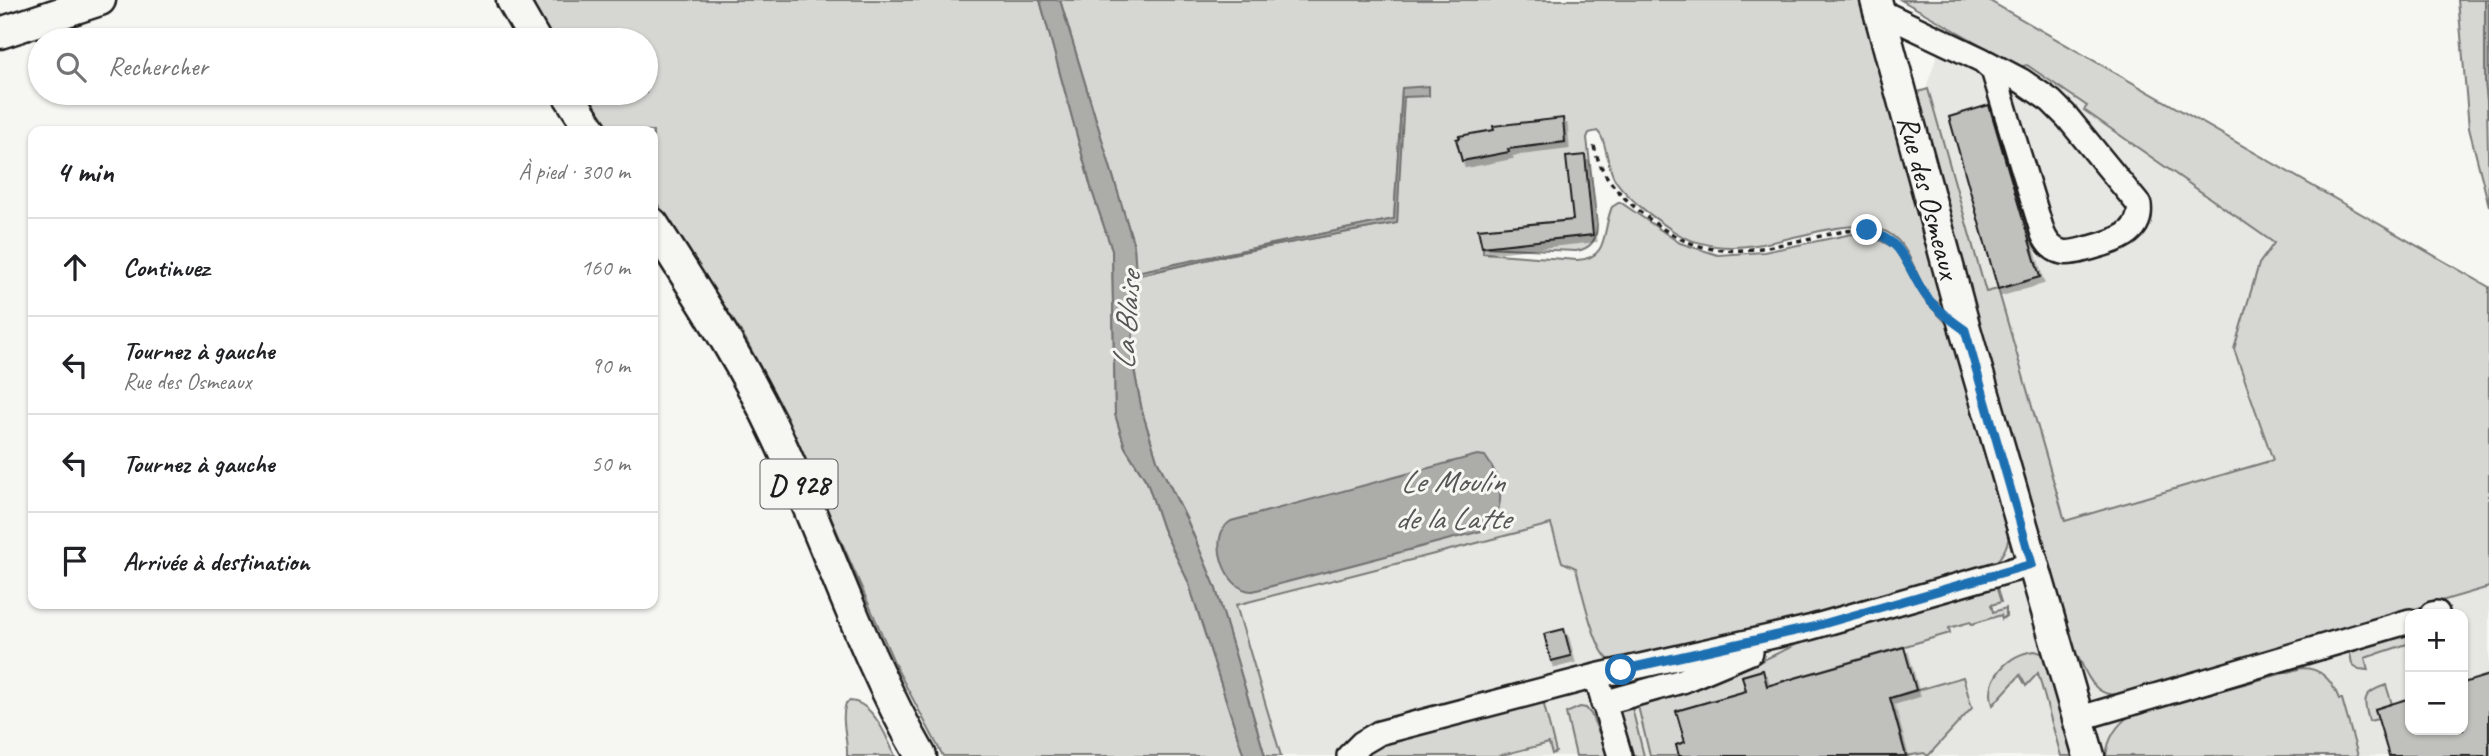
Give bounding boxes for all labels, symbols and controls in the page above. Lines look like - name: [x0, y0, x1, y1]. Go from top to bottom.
- search box: [28, 28, 658, 105]
- icon: search: [52, 48, 90, 86]
- text: Rechercher: [108, 50, 208, 83]
- street label: Rue des Osmeaux: [1889, 111, 1970, 285]
- text: 4 min: [56, 153, 113, 191]
- text: À pied · 300 m: [518, 157, 630, 186]
- route end: [1851, 214, 1882, 245]
- icon: ahead: [56, 248, 94, 286]
- text: Continuez: [123, 251, 209, 284]
- text: 160 m: [581, 253, 630, 282]
- water label: La Blaise: [1103, 266, 1151, 371]
- text: Tournez à gauche: [123, 334, 274, 367]
- icon: left: [56, 346, 94, 384]
- text: 90 m: [591, 351, 630, 380]
- text: Rue des Osmeaux: [123, 367, 251, 396]
- icon: left: [56, 444, 94, 482]
- text: Tournez à gauche: [123, 447, 274, 480]
- text: 50 m: [591, 449, 630, 478]
- road number: D 928: [760, 460, 838, 508]
- water label: Le Moulin de la Latte: [1394, 461, 1514, 539]
- icon: arrive: [56, 542, 94, 580]
- text: Arrivée à destination: [123, 545, 309, 578]
- map controls: [2405, 609, 2468, 735]
- button: +: [2405, 609, 2468, 672]
- route start: [1605, 654, 1636, 685]
- button: −: [2405, 672, 2468, 735]

